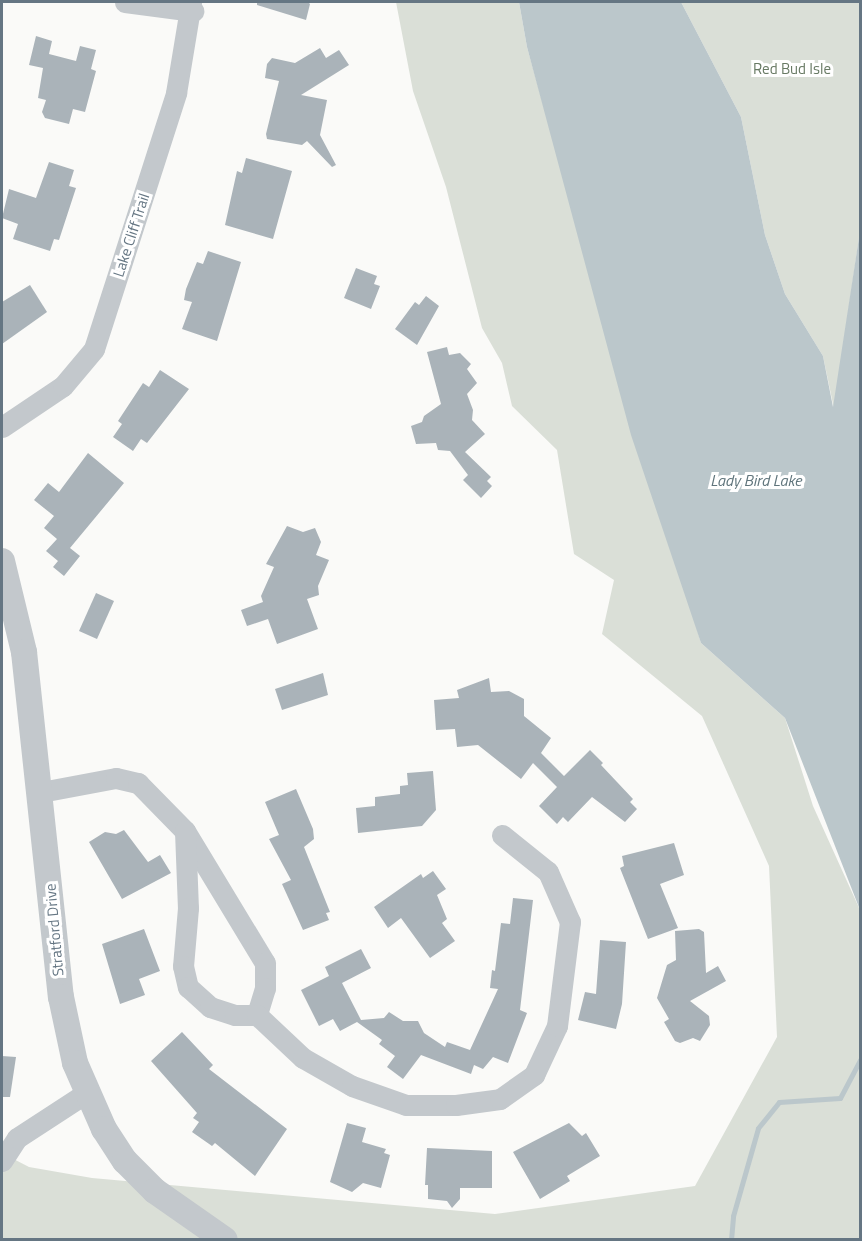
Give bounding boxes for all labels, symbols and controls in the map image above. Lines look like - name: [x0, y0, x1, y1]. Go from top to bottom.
- park label: Red Bud Isle: [753, 60, 831, 78]
- street label: Lake Cliff Trail: [109, 191, 153, 279]
- water label: Lady Bird Lake: [710, 470, 802, 490]
- street label: Stratford Drive: [41, 883, 67, 977]

